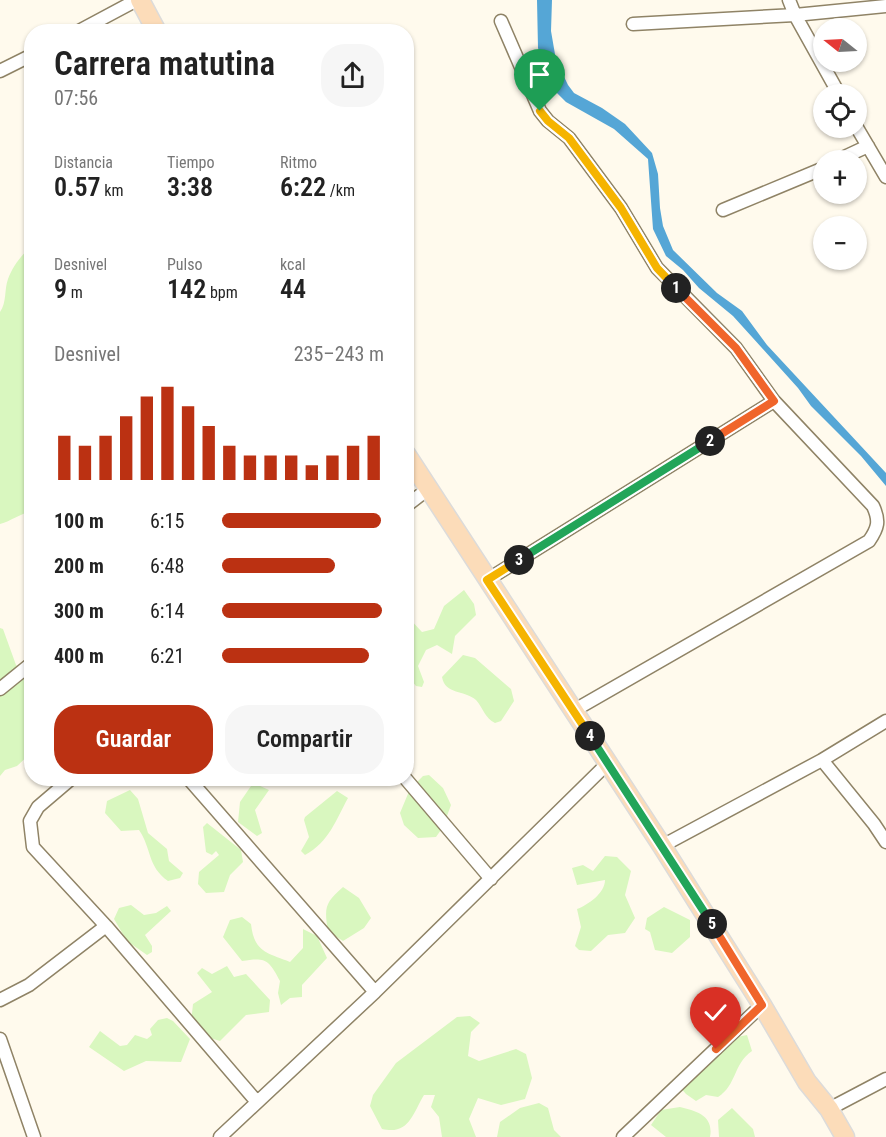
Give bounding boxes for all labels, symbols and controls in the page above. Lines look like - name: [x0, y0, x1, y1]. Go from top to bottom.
- north arrow: [813, 18, 867, 72]
- map controls: [813, 18, 867, 270]
- text: Carrera matutina: [54, 44, 275, 83]
- button: share: [321, 44, 384, 107]
- pin: [514, 49, 565, 111]
- icon: arrive: [523, 58, 556, 91]
- button: locate: [813, 84, 867, 138]
- text: 07:56: [54, 86, 98, 110]
- button: +: [813, 150, 867, 204]
- text: Distancia: [54, 153, 113, 172]
- text: Tiempo: [167, 153, 214, 172]
- text: Ritmo: [280, 153, 317, 172]
- text: 0.57: [54, 172, 101, 202]
- text: 3:38: [167, 172, 213, 202]
- text: 6:22: [280, 172, 326, 202]
- text: km: [101, 181, 124, 200]
- text: /km: [326, 181, 355, 200]
- button: −: [813, 216, 867, 270]
- text: Desnivel: [54, 255, 107, 274]
- text: Pulso: [167, 255, 203, 274]
- text: kcal: [280, 255, 306, 274]
- pin: 1: [661, 273, 691, 303]
- text: 9: [54, 274, 67, 304]
- text: 142: [167, 274, 206, 304]
- text: 44: [280, 274, 306, 304]
- text: 1: [672, 278, 680, 297]
- text: m: [67, 283, 83, 302]
- text: bpm: [206, 283, 238, 302]
- text: Desnivel: [54, 342, 121, 366]
- text: 235–243 m: [294, 342, 384, 366]
- pin: 2: [695, 426, 725, 456]
- text: 2: [706, 431, 714, 450]
- text: 100 m: [54, 509, 104, 533]
- text: 6:15: [150, 509, 184, 533]
- pin: 3: [504, 545, 534, 575]
- text: 3: [515, 550, 523, 569]
- text: 200 m: [54, 554, 104, 578]
- text: 6:48: [150, 554, 184, 578]
- text: 300 m: [54, 599, 104, 623]
- text: 6:14: [150, 599, 184, 623]
- text: 400 m: [54, 644, 104, 668]
- text: 6:21: [150, 644, 184, 668]
- button: Guardar: [54, 705, 213, 774]
- button: Compartir: [225, 705, 384, 774]
- pin: 4: [575, 721, 605, 751]
- text: 4: [586, 726, 594, 745]
- pin: 5: [697, 909, 727, 939]
- text: 5: [708, 914, 716, 933]
- pin: [690, 987, 741, 1049]
- icon: check: [699, 996, 732, 1029]

